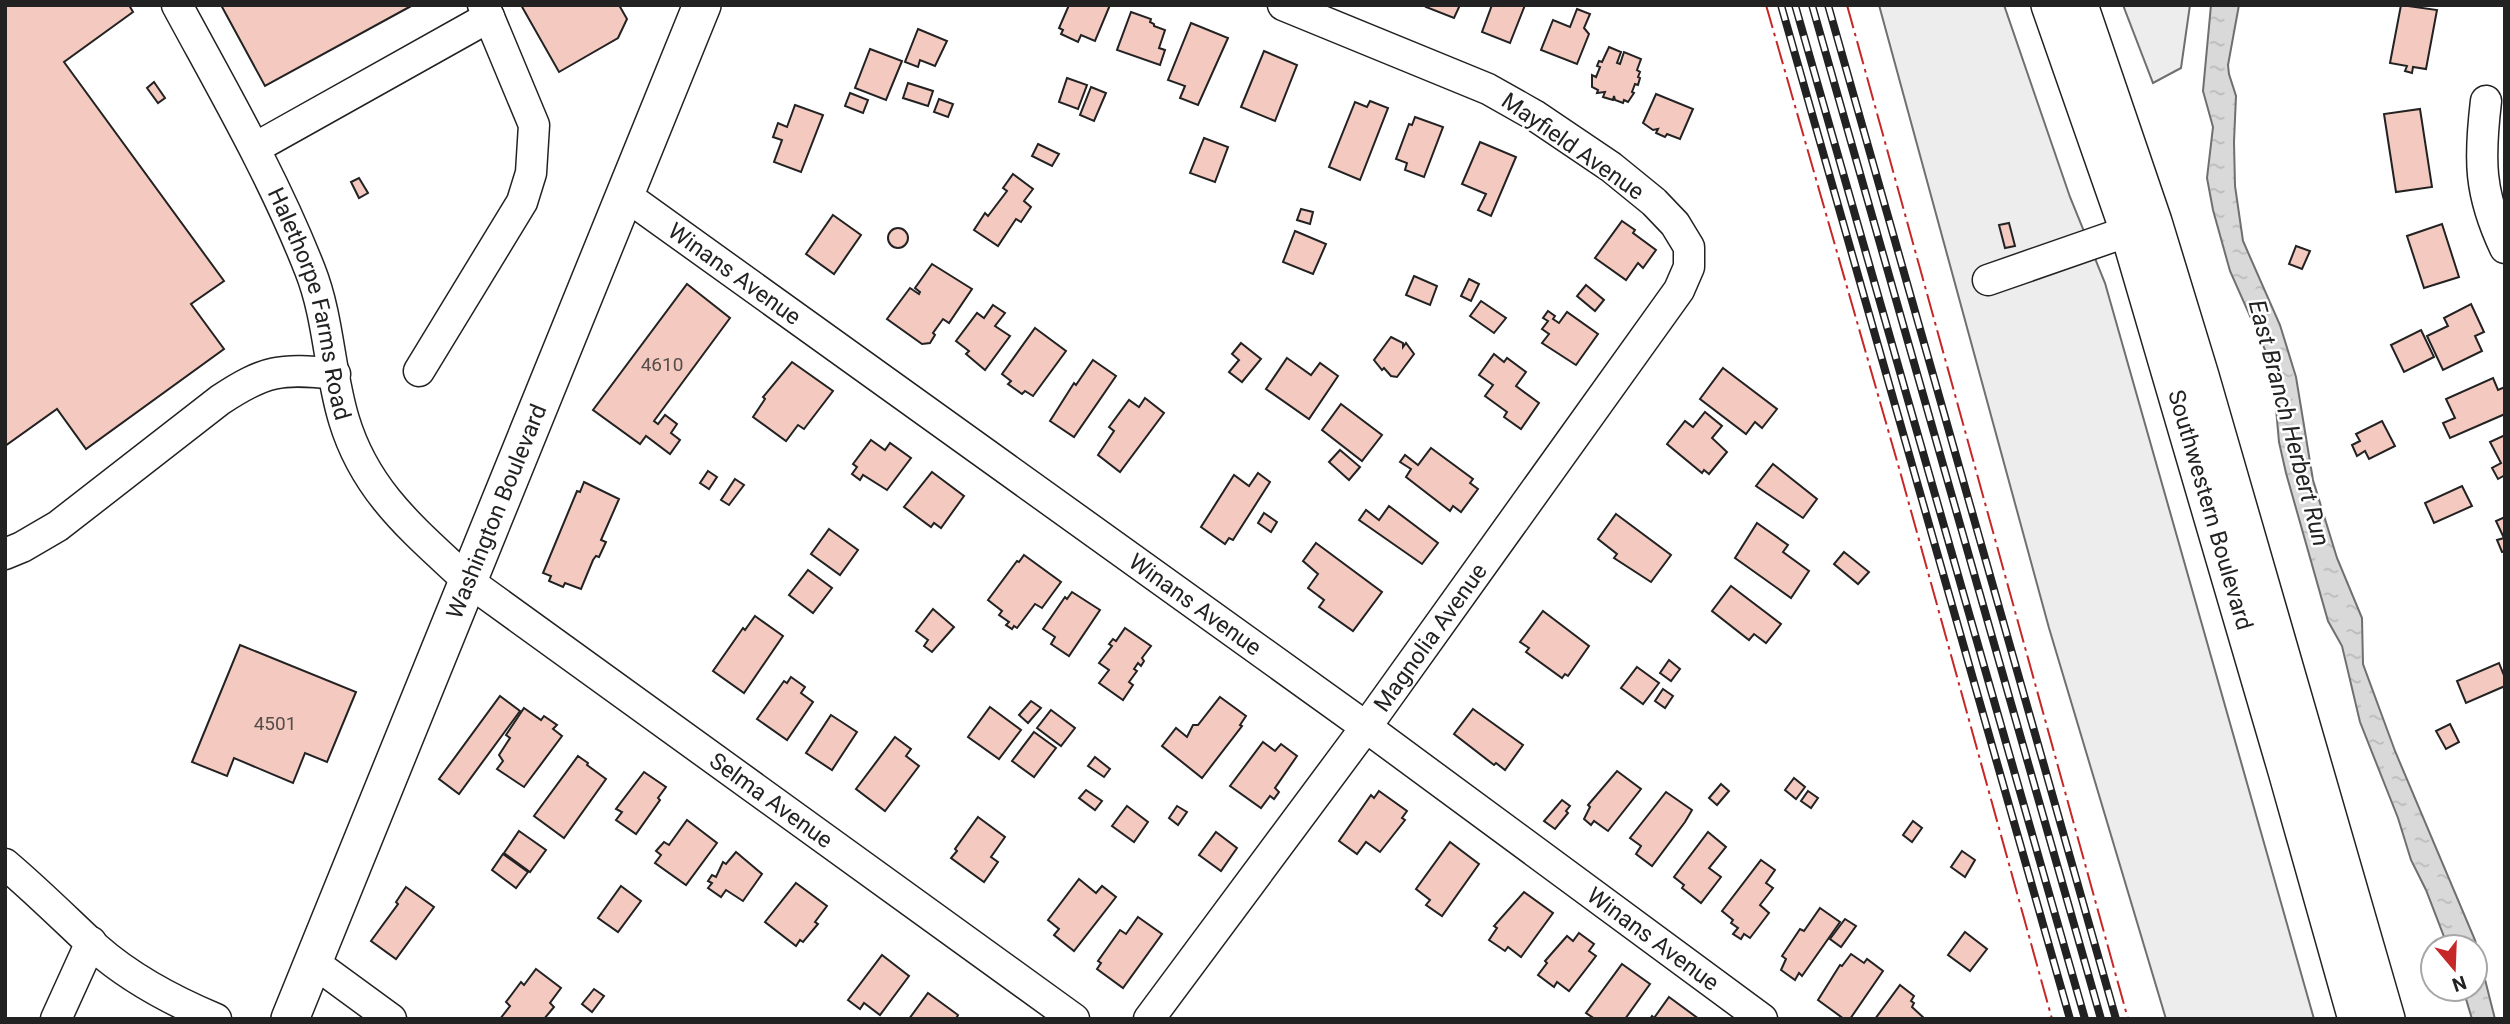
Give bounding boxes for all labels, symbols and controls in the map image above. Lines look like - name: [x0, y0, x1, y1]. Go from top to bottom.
- street label: Mayfield Avenue: [1496, 87, 1649, 206]
- street label: Halethorpe Farms Road: [262, 183, 356, 423]
- street label: Winans Avenue: [663, 217, 806, 331]
- water label: East Branch Herbert Run: [2243, 297, 2335, 549]
- house number: 4610: [641, 353, 683, 376]
- street label: Southwestern Boulevard: [2162, 387, 2258, 633]
- street label: Washington Boulevard: [441, 400, 552, 623]
- street label: Winans Avenue: [1123, 548, 1267, 661]
- street label: Magnolia Avenue: [1368, 558, 1493, 717]
- house number: 4501: [254, 712, 296, 735]
- street label: Selma Avenue: [704, 747, 838, 854]
- street label: Winans Avenue: [1582, 882, 1724, 997]
- north arrow: [2419, 933, 2489, 1003]
- text: N: [2449, 971, 2469, 997]

